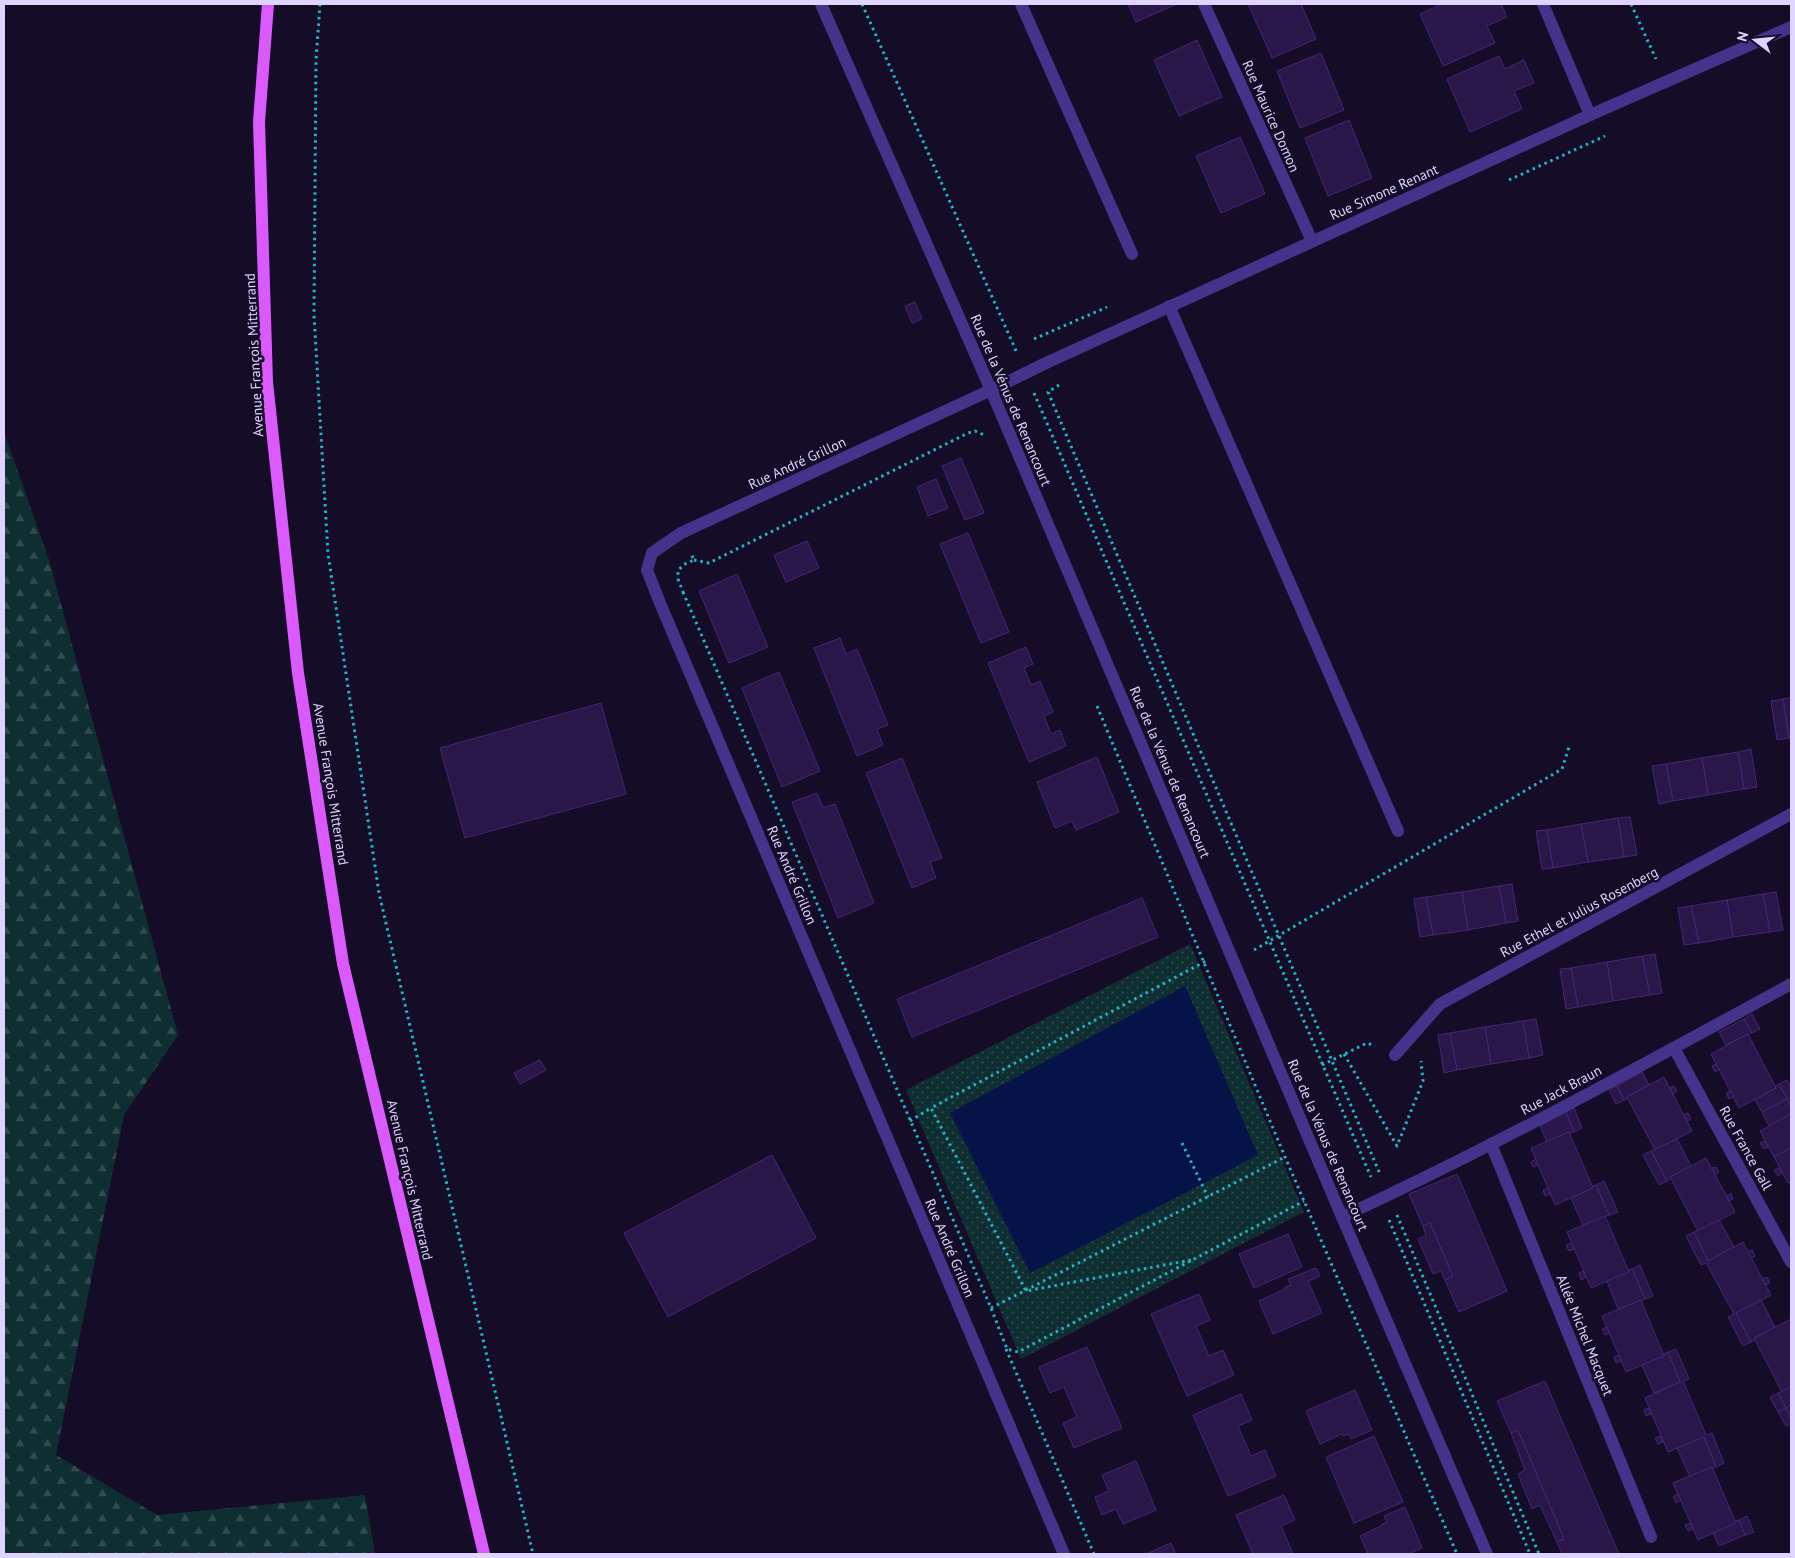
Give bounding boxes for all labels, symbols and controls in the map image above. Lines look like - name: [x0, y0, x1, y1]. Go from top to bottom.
- north arrow: [1730, 15, 1780, 65]
- text: N: [1733, 30, 1752, 43]
- street label: Rue Maurice Domon: [1238, 57, 1304, 175]
- street label: Rue Simone Renant: [1327, 160, 1441, 224]
- street label: Avenue François Mitterrand: [241, 273, 267, 437]
- street label: Rue de la Vénus de Renancourt: [967, 311, 1055, 489]
- street label: Rue André Grillon: [745, 433, 849, 493]
- street label: Rue de la Vénus de Renancourt: [1126, 683, 1214, 861]
- street label: Avenue François Mitterrand: [309, 702, 353, 866]
- street label: Rue André Grillon: [763, 823, 821, 927]
- street label: Rue Ethel et Julius Rosenberg: [1497, 863, 1661, 961]
- street label: Rue de la Vénus de Renancourt: [1284, 1056, 1372, 1234]
- street label: Rue Jack Braun: [1517, 1061, 1605, 1119]
- street label: Avenue François Mitterrand: [383, 1098, 437, 1262]
- street label: Rue France Gall: [1715, 1103, 1777, 1193]
- street label: Rue André Grillon: [921, 1196, 979, 1300]
- street label: Allée Michel Macquet: [1553, 1272, 1618, 1398]

